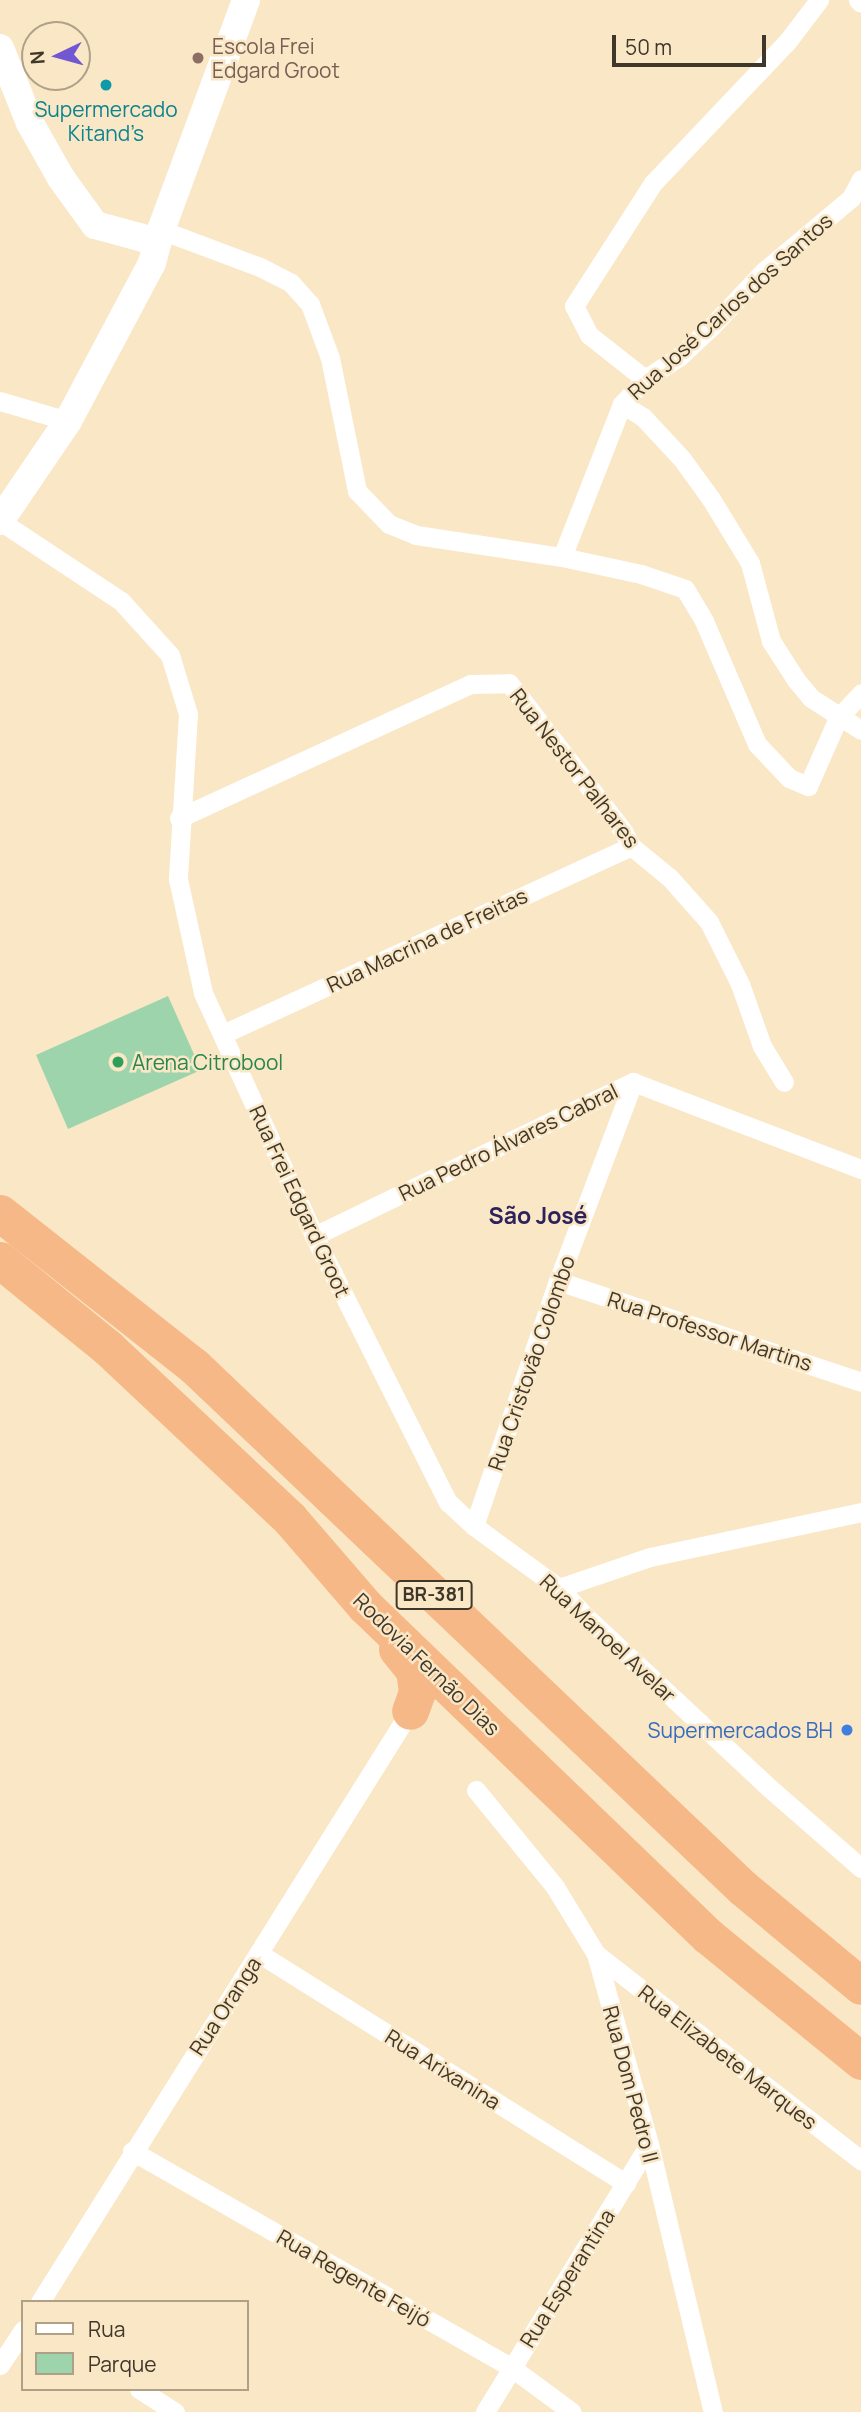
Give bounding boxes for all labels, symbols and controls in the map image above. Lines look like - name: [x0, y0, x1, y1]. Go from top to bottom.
- north arrow: [21, 21, 91, 91]
- scale bar: [616, 21, 770, 65]
- place label: Escola Frei Edgard Groot: [212, 33, 340, 83]
- text: 50 m: [625, 33, 672, 61]
- text: N: [24, 50, 51, 66]
- marker: Escola Frei Edgard Groot: [190, 50, 206, 66]
- marker: Supermercado Kitand’s: [98, 77, 114, 93]
- place label: Supermercado Kitand’s: [34, 96, 178, 146]
- street label: Rua José Carlos dos Santos: [623, 208, 837, 404]
- street label: Rua Nestor Palhares: [505, 683, 645, 853]
- street label: Rua Macrina de Freitas: [323, 882, 531, 998]
- place label: Arena Citrobool: [132, 1049, 283, 1075]
- marker: Arena Citrobool: [110, 1054, 126, 1070]
- street label: Rua Pedro Álvares Cabral: [394, 1078, 622, 1206]
- street label: Rua Frei Edgard Groot: [244, 1101, 356, 1301]
- district label: São José: [489, 1201, 587, 1229]
- street label: Rua Cristovão Colombo: [482, 1252, 580, 1474]
- street label: Rua Professor Martins: [605, 1286, 815, 1376]
- street label: Rua Manoel Avelar: [535, 1569, 681, 1707]
- road number: BR-381: [396, 1580, 472, 1610]
- street label: Rodovia Fernão Dias: [348, 1588, 506, 1740]
- place label: Supermercados BH: [647, 1717, 833, 1743]
- marker: Supermercados BH: [839, 1722, 855, 1738]
- street label: Rua Oranga: [184, 1952, 266, 2060]
- street label: Rua Elizabete Marques: [634, 1979, 822, 2135]
- street label: Rua Dom Pedro II: [598, 2003, 664, 2165]
- street label: Rua Arixanina: [381, 2024, 505, 2114]
- street label: Rua Esperantina: [514, 2204, 620, 2352]
- street label: Rua Regente Feijó: [273, 2224, 435, 2332]
- legend: [21, 2300, 248, 2391]
- text: Rua: [88, 2315, 125, 2343]
- text: Parque: [88, 2350, 157, 2378]

